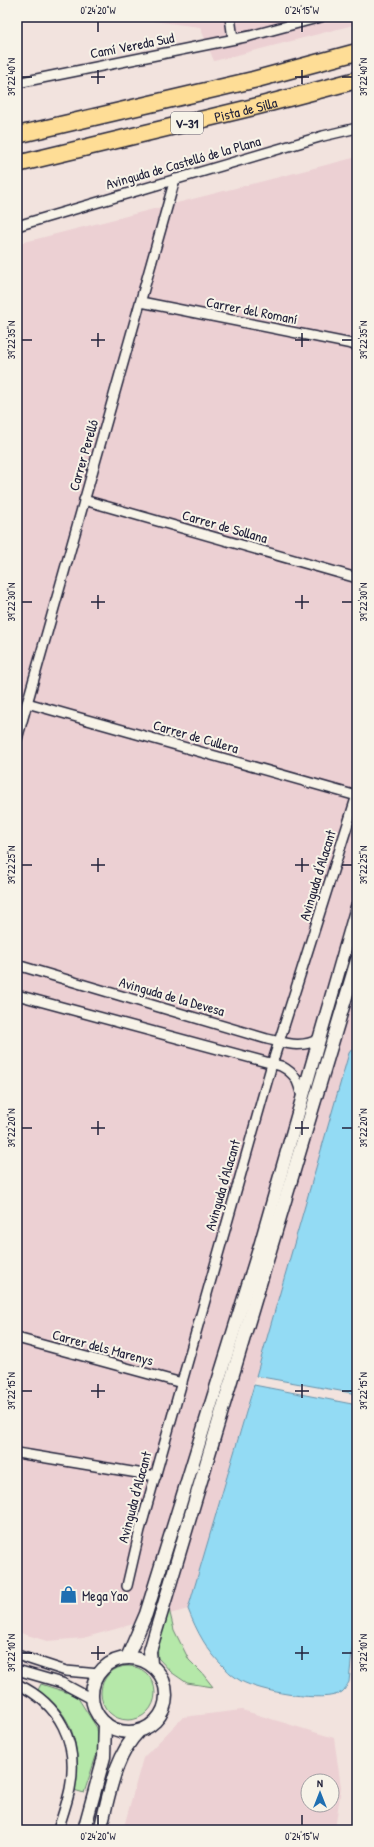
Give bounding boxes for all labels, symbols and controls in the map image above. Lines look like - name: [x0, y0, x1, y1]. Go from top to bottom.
- text: 0°24'20"W: [80, 4, 116, 17]
- text: 0°24'15"W: [285, 4, 320, 17]
- street label: Camí Vereda Sud: [88, 27, 176, 62]
- text: 39°22'40"N: [5, 58, 18, 96]
- text: 39°22'40"N: [357, 58, 370, 96]
- street label: Pista de Silla: [212, 92, 280, 126]
- road number: V-31: [171, 112, 203, 134]
- street label: Avinguda de Castelló de la Plana: [103, 131, 263, 194]
- street label: Carrer del Romaní: [205, 292, 299, 328]
- text: 39°22'35"N: [5, 321, 18, 359]
- text: 39°22'35"N: [357, 321, 370, 359]
- street label: Carrer Perelló: [64, 417, 102, 493]
- street label: Carrer de Sollana: [180, 505, 270, 547]
- text: 39°22'30"N: [5, 583, 18, 621]
- text: 39°22'30"N: [357, 583, 370, 621]
- street label: Carrer de Cullera: [151, 715, 241, 757]
- street label: Avinguda d'Alacant: [294, 827, 341, 923]
- text: 39°22'25"N: [5, 846, 18, 884]
- text: 39°22'25"N: [357, 846, 370, 884]
- street label: Avinguda de la Devesa: [117, 972, 227, 1021]
- text: 39°22'20"N: [5, 1109, 18, 1147]
- text: 39°22'20"N: [357, 1109, 370, 1147]
- street label: Avinguda d'Alacant: [200, 1137, 245, 1233]
- street label: Carrer dels Marenys: [50, 1324, 156, 1371]
- text: 39°22'15"N: [5, 1372, 18, 1410]
- text: 39°22'15"N: [357, 1372, 370, 1410]
- street label: Avinguda d'Alacant: [113, 1449, 156, 1545]
- shop icon: Mega Yao: [59, 1585, 79, 1605]
- place label: Mega Yao: [82, 1586, 129, 1606]
- text: 39°22'10"N: [5, 1634, 18, 1672]
- text: 39°22'10"N: [357, 1634, 370, 1672]
- north arrow: [300, 1773, 340, 1813]
- text: N: [317, 1776, 323, 1790]
- text: 0°24'20"W: [80, 1830, 116, 1843]
- text: 0°24'15"W: [285, 1830, 320, 1843]

